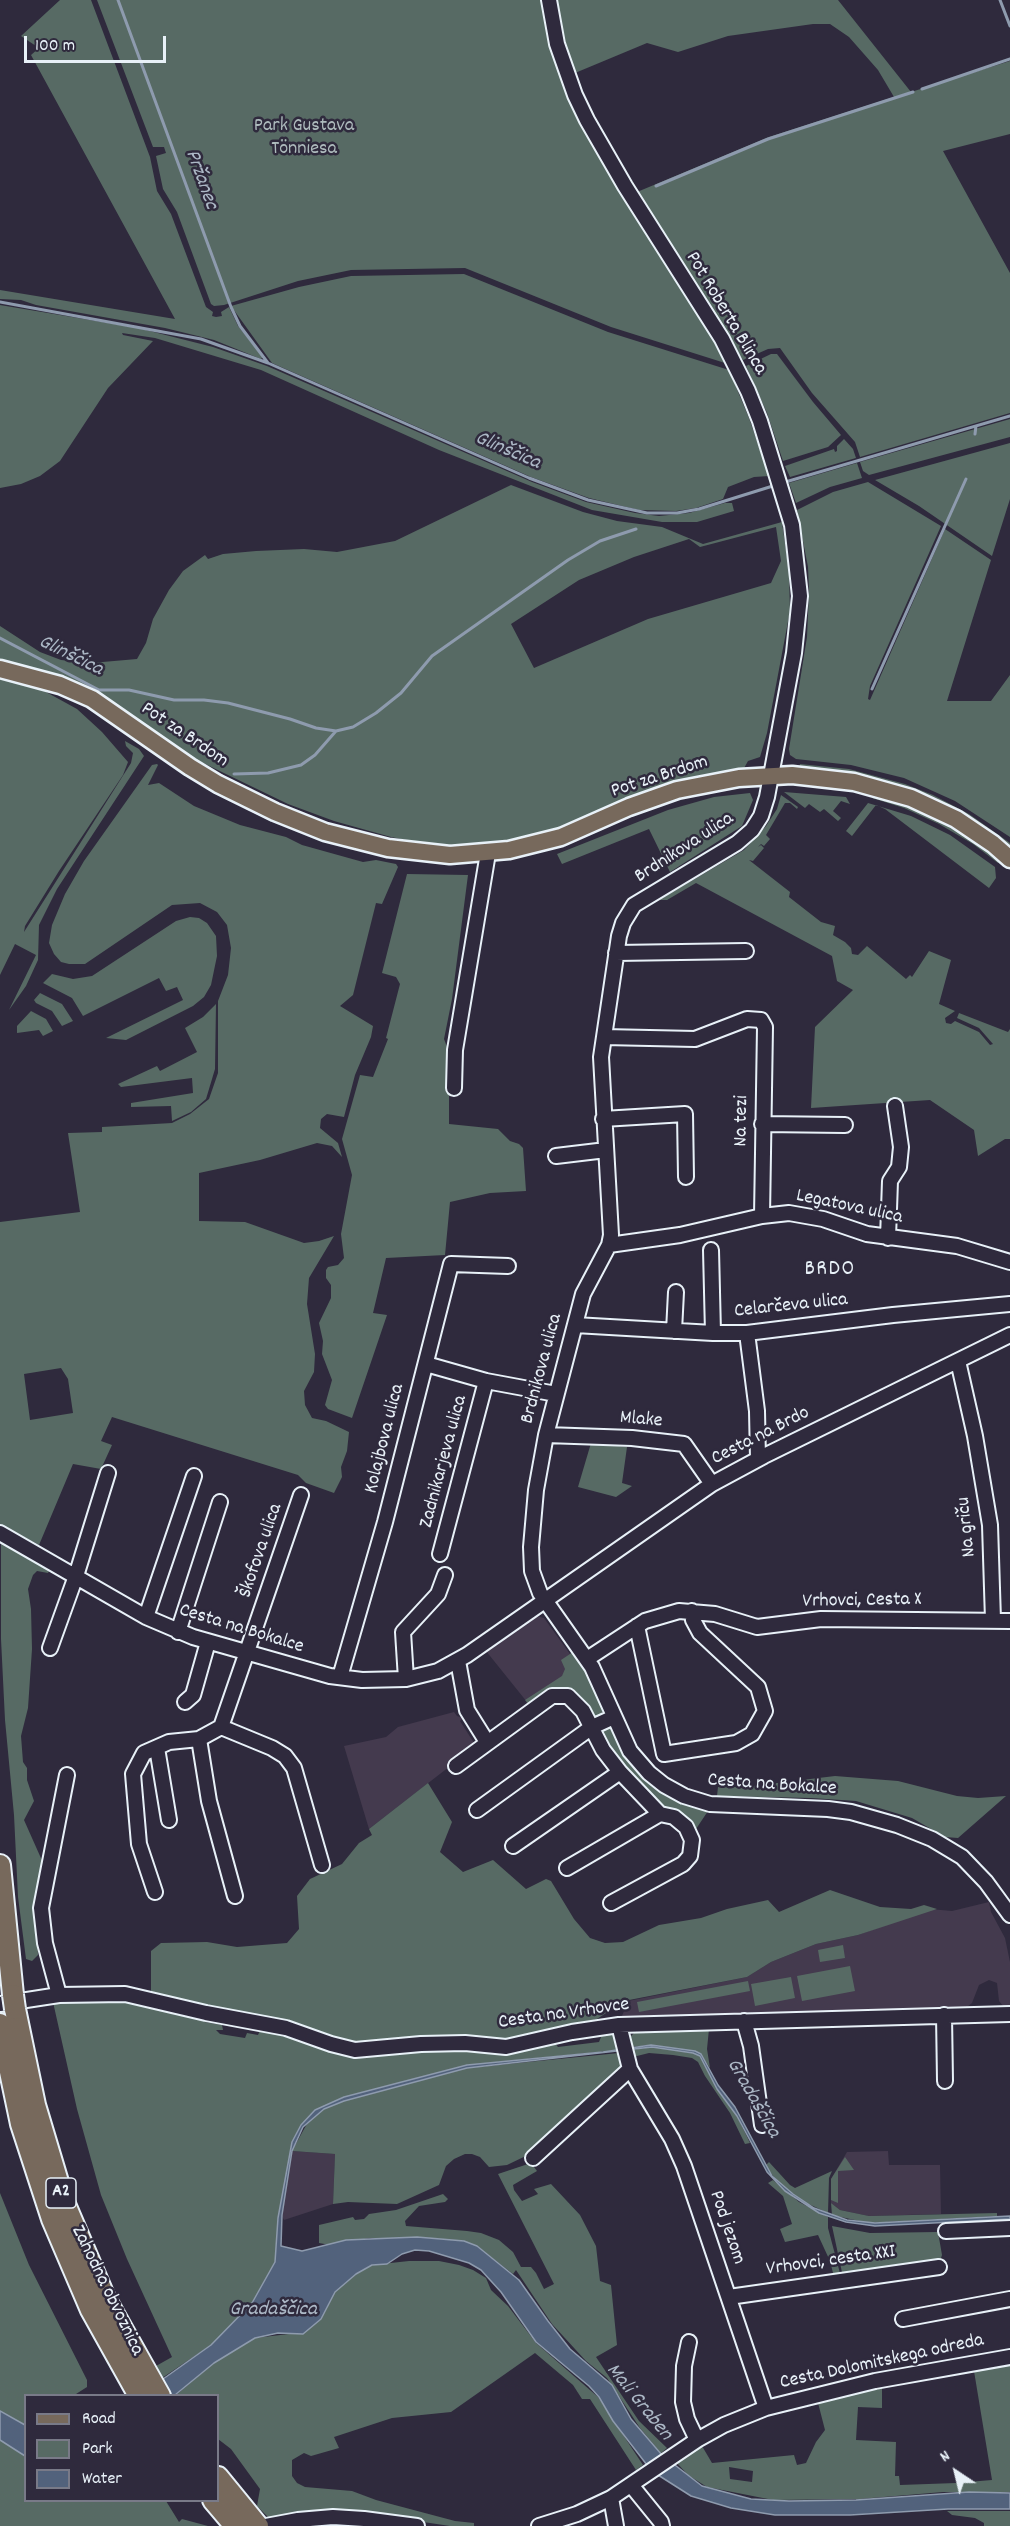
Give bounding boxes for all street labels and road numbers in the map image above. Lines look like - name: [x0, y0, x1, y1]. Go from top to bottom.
- street label: Pot Roberta Blinca: [679, 248, 771, 380]
- street label: Pot za Brdom: [136, 698, 232, 774]
- street label: Pot za Brdom: [609, 751, 711, 805]
- street label: Brdnikova ulica: [631, 808, 739, 890]
- street label: Na tezi: [731, 1095, 755, 1147]
- street label: Legatova ulica: [794, 1185, 904, 1231]
- street label: Celarčeva ulica: [733, 1289, 849, 1325]
- street label: Brdnikova ulica: [517, 1311, 569, 1427]
- street label: Kolajbova ulica: [361, 1382, 411, 1496]
- street label: Zadnikarjeva ulica: [416, 1393, 474, 1531]
- street label: Cesta na Brdo: [708, 1402, 814, 1472]
- street label: Mlake: [619, 1407, 663, 1435]
- street label: Na griču: [953, 1496, 983, 1558]
- street label: Škofova ulica: [235, 1501, 289, 1601]
- street label: Vrhovci, Cesta X: [802, 1589, 922, 1615]
- street label: Cesta na Bokalce: [176, 1600, 306, 1660]
- street label: Cesta na Bokalce: [707, 1770, 837, 1802]
- street label: Cesta na Vrhovce: [497, 1994, 631, 2036]
- road number: A2: [46, 2178, 76, 2208]
- street label: Pod jezom: [702, 2188, 750, 2268]
- street label: Zahodna obvoznica: [64, 2222, 148, 2360]
- street label: Vrhovci, cesta XXI: [765, 2241, 897, 2283]
- street label: Cesta Dolomitskega odreda: [778, 2330, 986, 2396]

